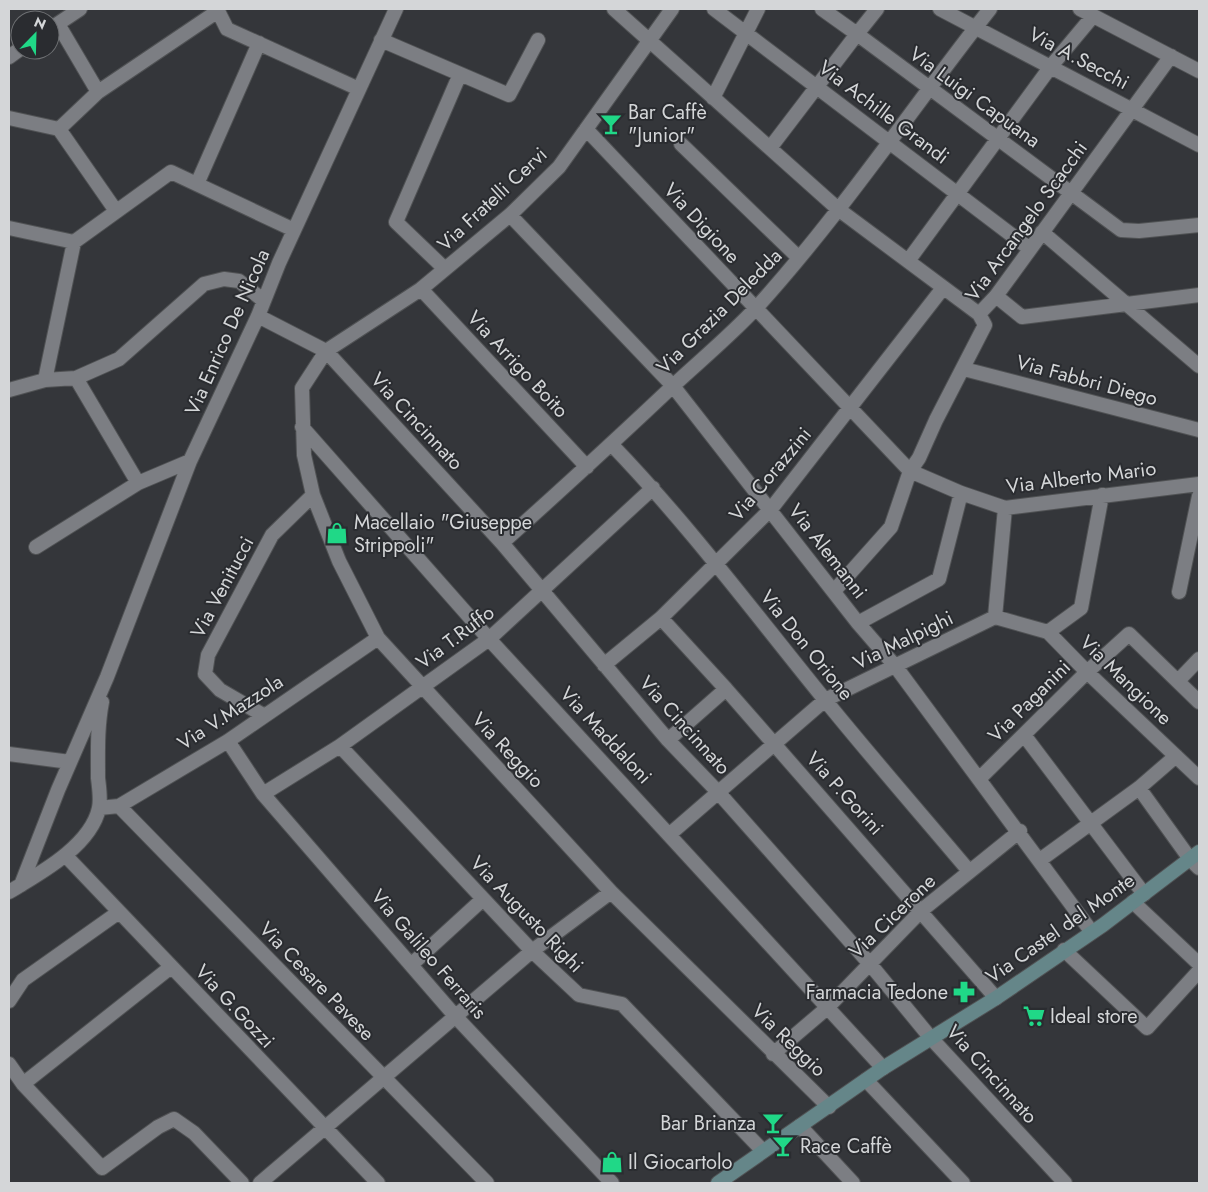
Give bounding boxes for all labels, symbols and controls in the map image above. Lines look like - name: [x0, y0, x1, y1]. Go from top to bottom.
- north arrow: [10, 10, 60, 60]
- text: N: [31, 12, 49, 34]
- street label: Via A.Secchi: [1023, 20, 1134, 97]
- street label: Via Luigi Capuana: [903, 40, 1046, 155]
- street label: Via Achille Grandi: [812, 54, 955, 171]
- place label: Bar Caffè "Junior": [628, 98, 707, 150]
- bar icon: Bar Caffè "Junior": [598, 111, 624, 137]
- street label: Via Arcangelo Scacchi: [958, 135, 1094, 307]
- street label: Via Fratelli Cervi: [431, 141, 554, 258]
- street label: Via Digione: [657, 176, 747, 270]
- street label: Via Grazia Deledda: [650, 242, 789, 381]
- street label: Via Enrico De Nicola: [178, 244, 277, 420]
- street label: Via Arrigo Boito: [460, 304, 575, 425]
- street label: Via Fabbri Diego: [1013, 348, 1161, 413]
- street label: Via Cincinnato: [364, 366, 470, 477]
- street label: Via Corazzini: [722, 421, 818, 528]
- street label: Via Alberto Mario: [1004, 454, 1158, 501]
- street label: Via Alemanni: [781, 498, 874, 605]
- place label: Macellaio "Giuseppe Strippoli": [354, 508, 532, 560]
- shop icon: Macellaio "Giuseppe Strippoli": [324, 520, 350, 546]
- street label: Via Venitucci: [184, 531, 261, 643]
- street label: Via Don Orione: [753, 584, 860, 707]
- street label: Via T.Ruffo: [410, 598, 501, 676]
- street label: Via Malpighi: [848, 604, 958, 677]
- street label: Via Mangione: [1073, 629, 1178, 732]
- street label: Via Paganini: [981, 653, 1077, 749]
- street label: Via V.Mazzola: [172, 667, 289, 758]
- street label: Via Cincinnato: [632, 669, 737, 781]
- street label: Via Maddaloni: [553, 680, 658, 790]
- street label: Via Reggio: [465, 706, 550, 795]
- street label: Via P.Gorini: [799, 745, 890, 842]
- street label: Via Augusto Righi: [463, 849, 590, 979]
- street label: Via Castel del Monte: [980, 866, 1141, 991]
- street label: Via Cicerone: [842, 867, 942, 965]
- street label: Via Galileo Ferraris: [364, 883, 493, 1026]
- street label: Via Cesare Pavese: [252, 915, 381, 1047]
- street label: Via G.Gozzi: [188, 958, 281, 1055]
- place label: Farmacia Tedone: [806, 978, 948, 1007]
- pharmacy icon: Farmacia Tedone: [951, 979, 977, 1005]
- street label: Via Reggio: [745, 997, 833, 1084]
- place label: Ideal store: [1050, 1002, 1137, 1031]
- supermarket icon: Ideal store: [1021, 1003, 1047, 1029]
- street label: Via Cincinnato: [939, 1018, 1044, 1130]
- place label: Bar Brianza: [660, 1109, 756, 1138]
- bar icon: Bar Brianza: [760, 1110, 786, 1136]
- place label: Race Caffè: [800, 1132, 892, 1161]
- bar icon: Race Caffè: [770, 1133, 796, 1159]
- place label: Il Giocartolo: [628, 1148, 732, 1177]
- shop icon: Il Giocartolo: [599, 1149, 625, 1175]

